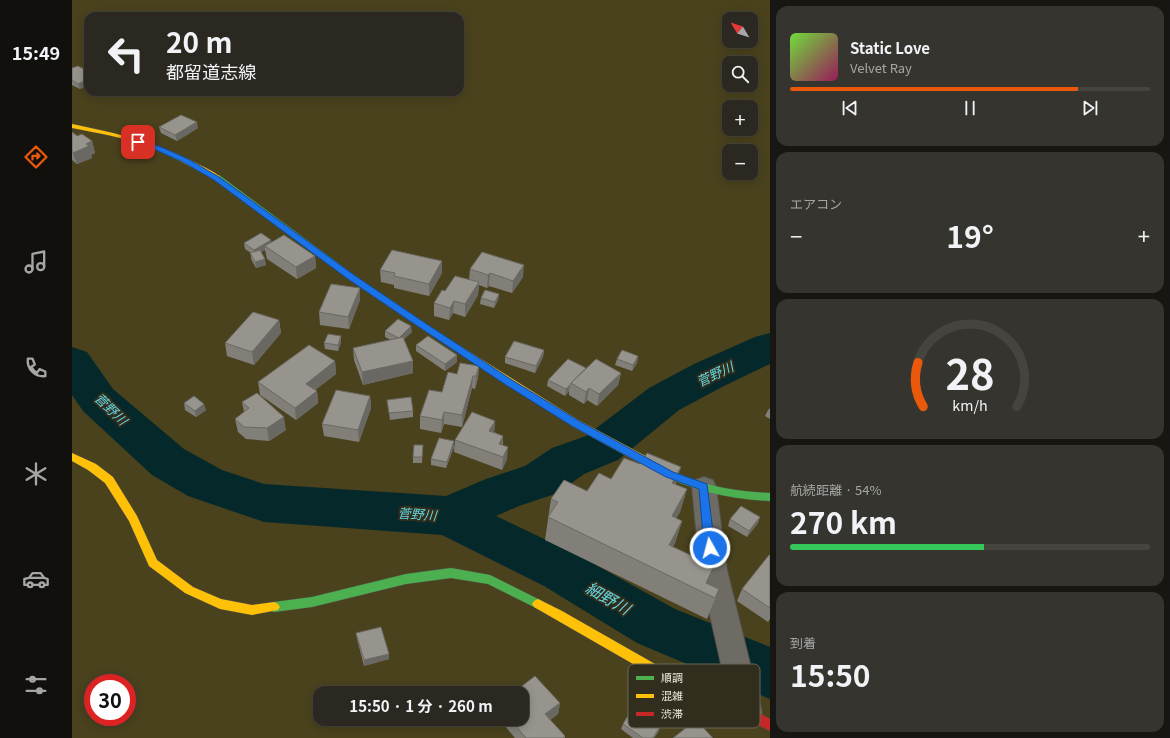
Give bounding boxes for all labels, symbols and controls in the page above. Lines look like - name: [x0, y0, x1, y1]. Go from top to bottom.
- north arrow: [722, 12, 758, 48]
- map controls: [722, 12, 758, 180]
- text: 20 m: [166, 21, 232, 61]
- icon: left: [100, 28, 152, 80]
- text: Static Love: [850, 37, 930, 58]
- text: 15:49: [12, 39, 60, 65]
- button: search: [722, 56, 758, 92]
- text: 都留道志線: [166, 58, 256, 84]
- text: Velvet Ray: [850, 58, 912, 77]
- icon: previous: [839, 97, 861, 119]
- icon: pause: [959, 97, 981, 119]
- icon: next: [1079, 97, 1101, 119]
- button: +: [722, 100, 758, 136]
- pin: [121, 125, 155, 159]
- icon: arrive: [127, 131, 149, 153]
- icon: directions: [22, 143, 50, 171]
- button: −: [722, 144, 758, 180]
- text: エアコン: [790, 194, 842, 213]
- text: 19°: [946, 213, 994, 257]
- text: −: [790, 219, 802, 251]
- text: +: [1138, 219, 1150, 251]
- icon: music: [22, 248, 50, 276]
- text: 28: [945, 342, 995, 402]
- icon: phone: [22, 354, 50, 382]
- water label: 菅野川: [693, 356, 738, 391]
- water label: 菅野川: [91, 388, 133, 430]
- text: km/h: [952, 394, 988, 415]
- icon: climate: [22, 460, 50, 488]
- text: 航続距離 · 54%: [790, 480, 882, 499]
- text: 270 km: [790, 499, 897, 543]
- water label: 菅野川: [397, 503, 439, 524]
- position arrow: [689, 527, 731, 569]
- icon: car: [22, 565, 50, 593]
- water label: 細野川: [582, 575, 637, 621]
- text: 到着: [790, 633, 816, 652]
- text: 15:50: [790, 652, 871, 696]
- legend: [628, 664, 760, 728]
- text: 順調: [661, 669, 683, 685]
- icon: filters: [22, 671, 50, 699]
- speed limit sign: 30: [84, 674, 136, 726]
- text: 混雑: [661, 687, 683, 703]
- text: 15:50 · 1 分 · 260 m: [349, 695, 493, 716]
- text: 渋滞: [661, 705, 683, 721]

